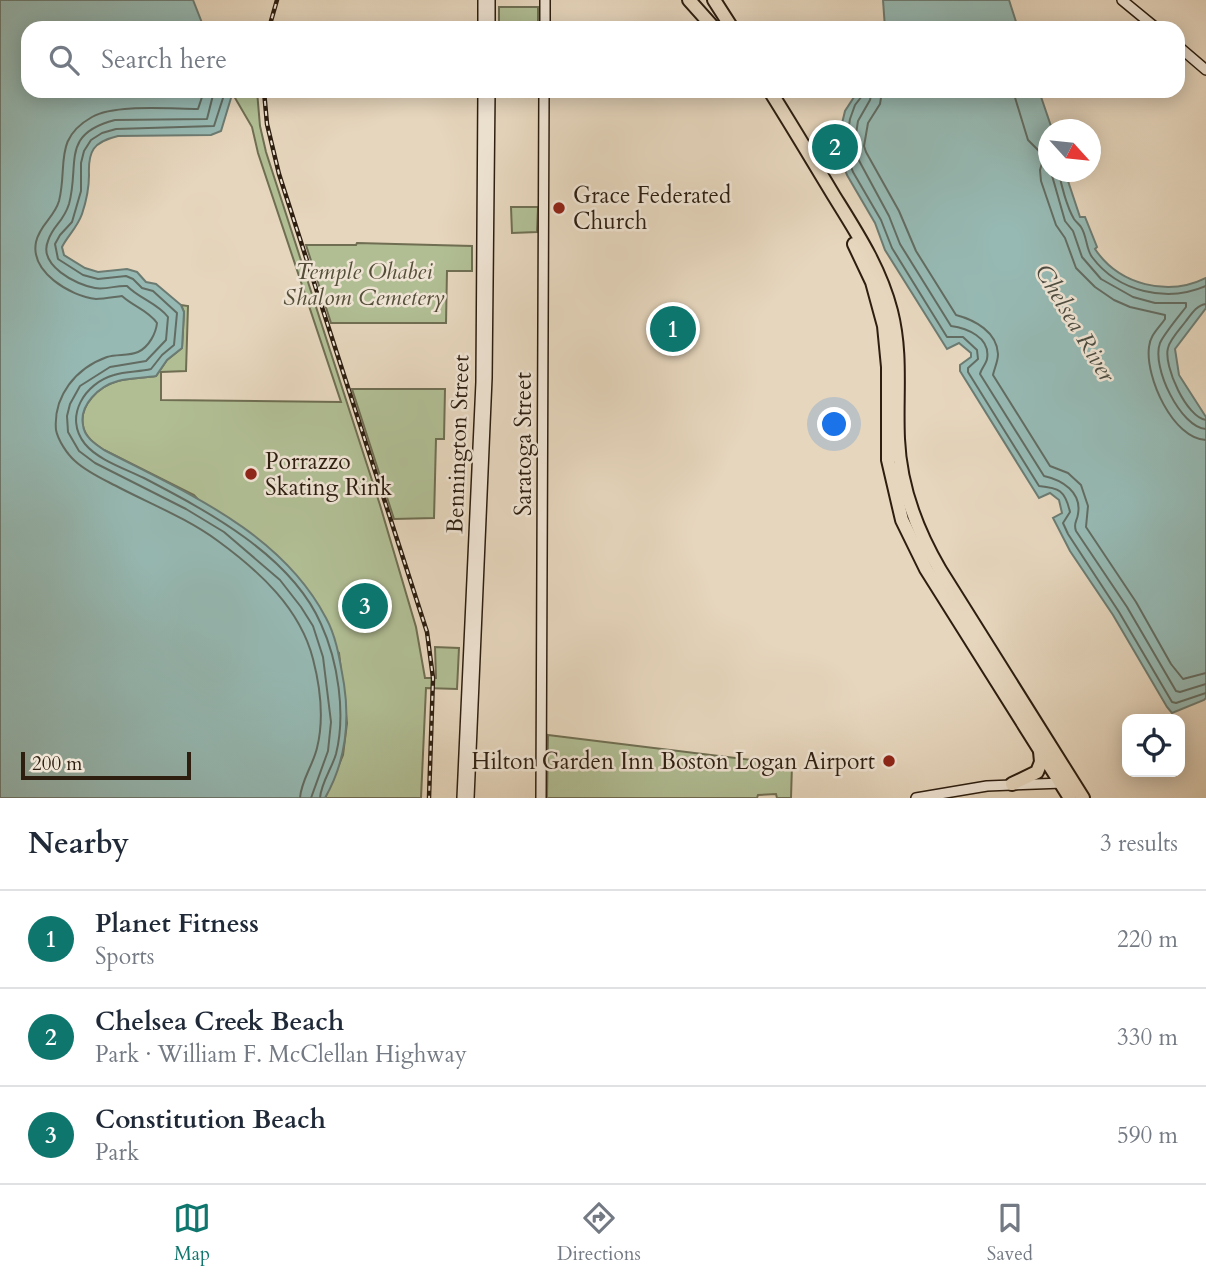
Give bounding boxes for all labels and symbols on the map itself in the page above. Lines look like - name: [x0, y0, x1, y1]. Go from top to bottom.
- north arrow: [1038, 119, 1101, 182]
- pin: 2: [812, 121, 858, 173]
- place label: Grace Federated Church: [573, 180, 732, 237]
- marker: Grace Federated Church: [551, 200, 567, 216]
- park label: Temple Ohabei Shalom Cemetery: [283, 256, 445, 313]
- water label: Chelsea River: [1027, 258, 1124, 389]
- pin: 1: [650, 303, 696, 355]
- street label: Bennington Street: [439, 354, 477, 534]
- street label: Saratoga Street: [508, 372, 539, 516]
- your location: [817, 407, 851, 441]
- place label: Porrazzo Skating Rink: [265, 446, 393, 503]
- marker: Porrazzo Skating Rink: [243, 466, 259, 482]
- pin: 3: [342, 580, 388, 632]
- place label: Hilton Garden Inn Boston Logan Airport: [471, 746, 875, 777]
- scale bar: [21, 749, 191, 781]
- marker: Hilton Garden Inn Boston Logan Airport: [881, 753, 897, 769]

